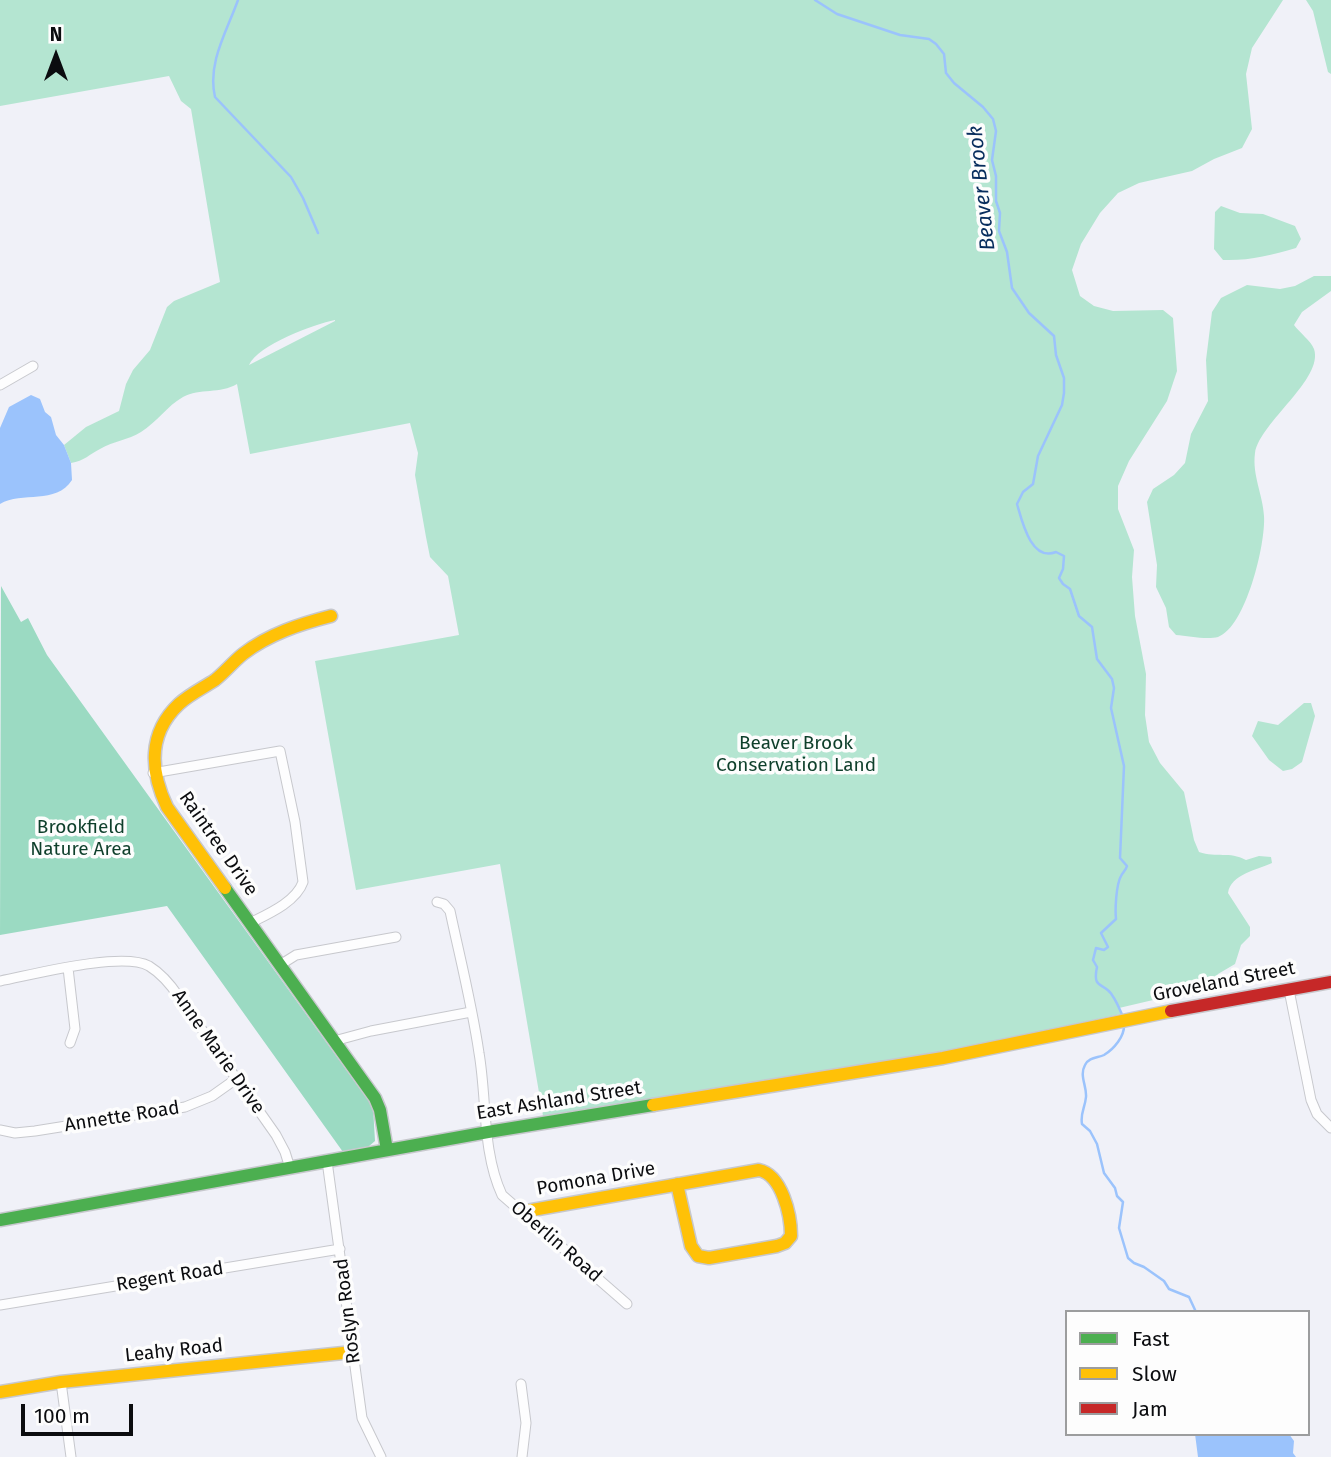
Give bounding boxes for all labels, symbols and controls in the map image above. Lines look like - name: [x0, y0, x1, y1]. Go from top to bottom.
- north arrow: [21, 21, 91, 91]
- text: N: [50, 23, 62, 46]
- water label: Beaver Brook: [963, 124, 1001, 252]
- park label: Beaver Brook Conservation Land: [716, 733, 876, 777]
- street label: Raintree Drive: [174, 787, 262, 901]
- park label: Brookfield Nature Area: [30, 817, 132, 861]
- street label: Groveland Street: [1151, 957, 1297, 1007]
- street label: Anne Marie Drive: [167, 986, 269, 1118]
- street label: East Ashland Street: [475, 1077, 643, 1125]
- street label: Annette Road: [63, 1097, 181, 1137]
- street label: Pomona Drive: [535, 1157, 657, 1201]
- street label: Oberlin Road: [506, 1196, 606, 1288]
- street label: Regent Road: [115, 1257, 225, 1297]
- street label: Roslyn Road: [330, 1257, 366, 1365]
- legend: [1065, 1310, 1310, 1436]
- text: Fast: [1132, 1326, 1170, 1352]
- street label: Leahy Road: [124, 1335, 224, 1367]
- text: Slow: [1132, 1361, 1177, 1387]
- scale bar: [24, 1390, 136, 1434]
- text: Jam: [1132, 1396, 1168, 1422]
- text: 100 m: [34, 1403, 90, 1429]

